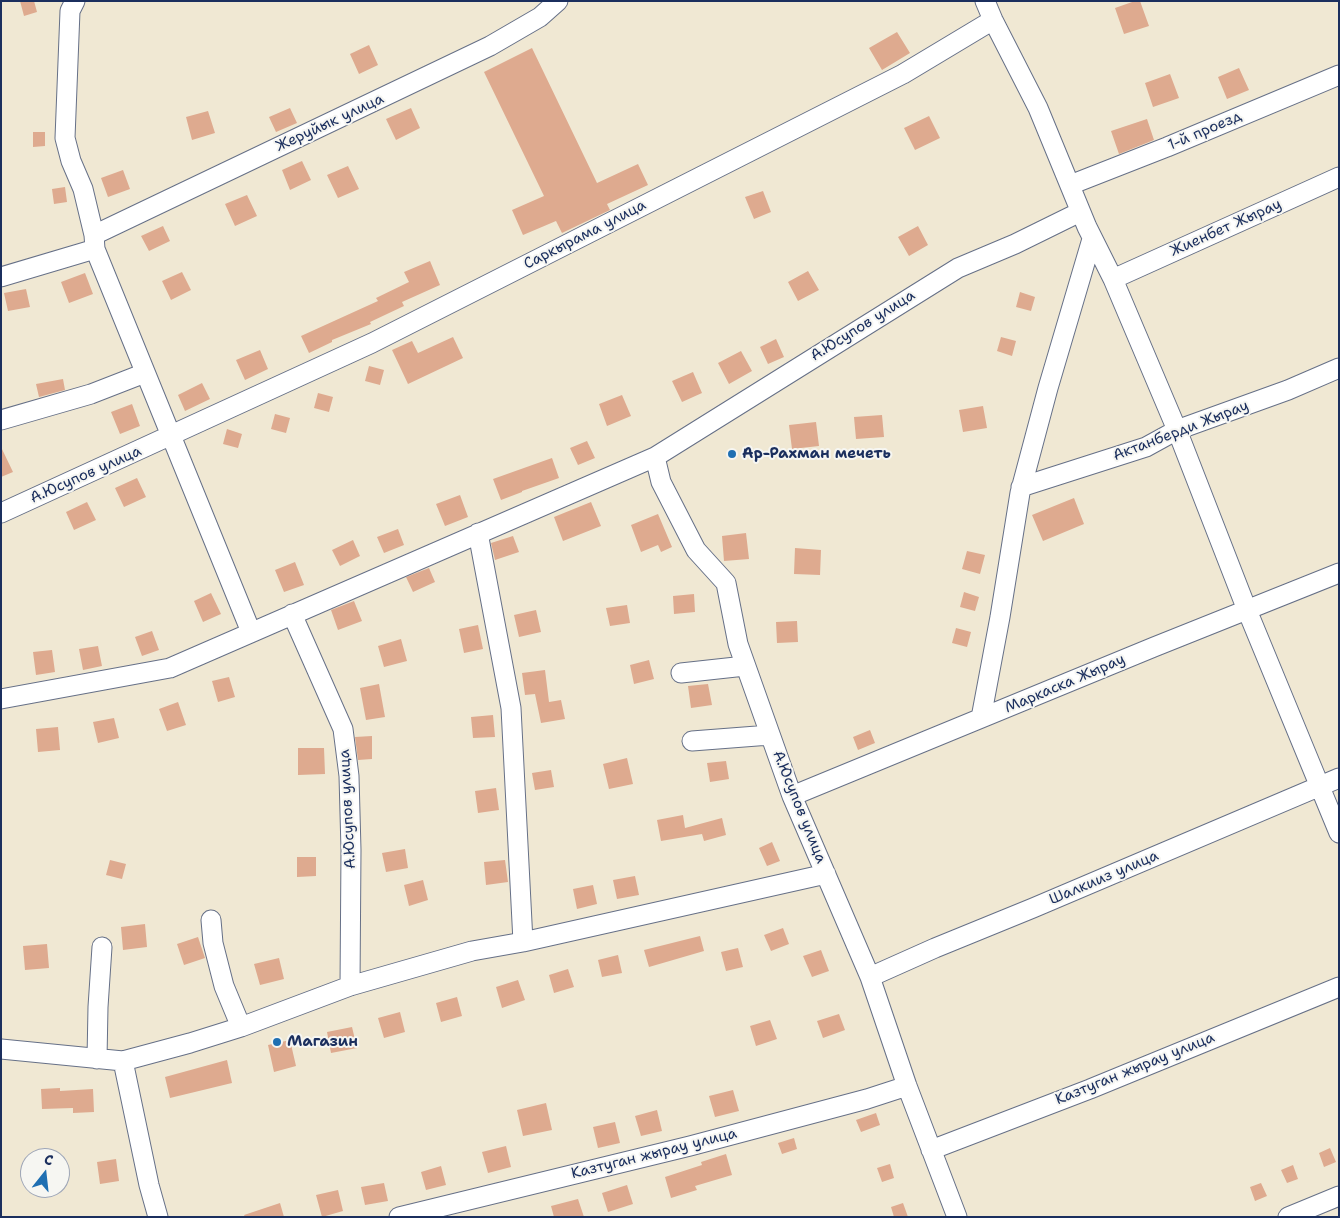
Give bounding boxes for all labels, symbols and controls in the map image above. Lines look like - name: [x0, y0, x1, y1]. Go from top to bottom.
- street label: Жеруйык улица: [273, 90, 387, 156]
- street label: 1-й проезд: [1165, 107, 1245, 155]
- street label: Жиенбет Жырау: [1168, 195, 1284, 261]
- street label: Саркырама улица: [521, 196, 649, 274]
- street label: А.Юсупов улица: [807, 287, 919, 365]
- street label: Актанберди Жырау: [1111, 397, 1251, 465]
- street label: А.Юсупов улица: [28, 442, 144, 508]
- place label: Ар-Рахман мечеть: [742, 445, 891, 463]
- marker: Ар-Рахман мечеть: [726, 448, 738, 460]
- street label: Маркаска Жырау: [1002, 651, 1128, 717]
- street label: А.Юсупов улица: [768, 748, 830, 866]
- street label: А.Юсупов улица: [336, 749, 360, 869]
- street label: Шалкииз улица: [1047, 847, 1161, 909]
- street label: Казтуган жырау улица: [1053, 1029, 1217, 1109]
- place label: Магазин: [287, 1033, 358, 1051]
- marker: Магазин: [271, 1036, 283, 1048]
- street label: Казтуган жырау улица: [569, 1125, 739, 1183]
- north arrow: [20, 1148, 70, 1198]
- text: С: [42, 1150, 55, 1169]

